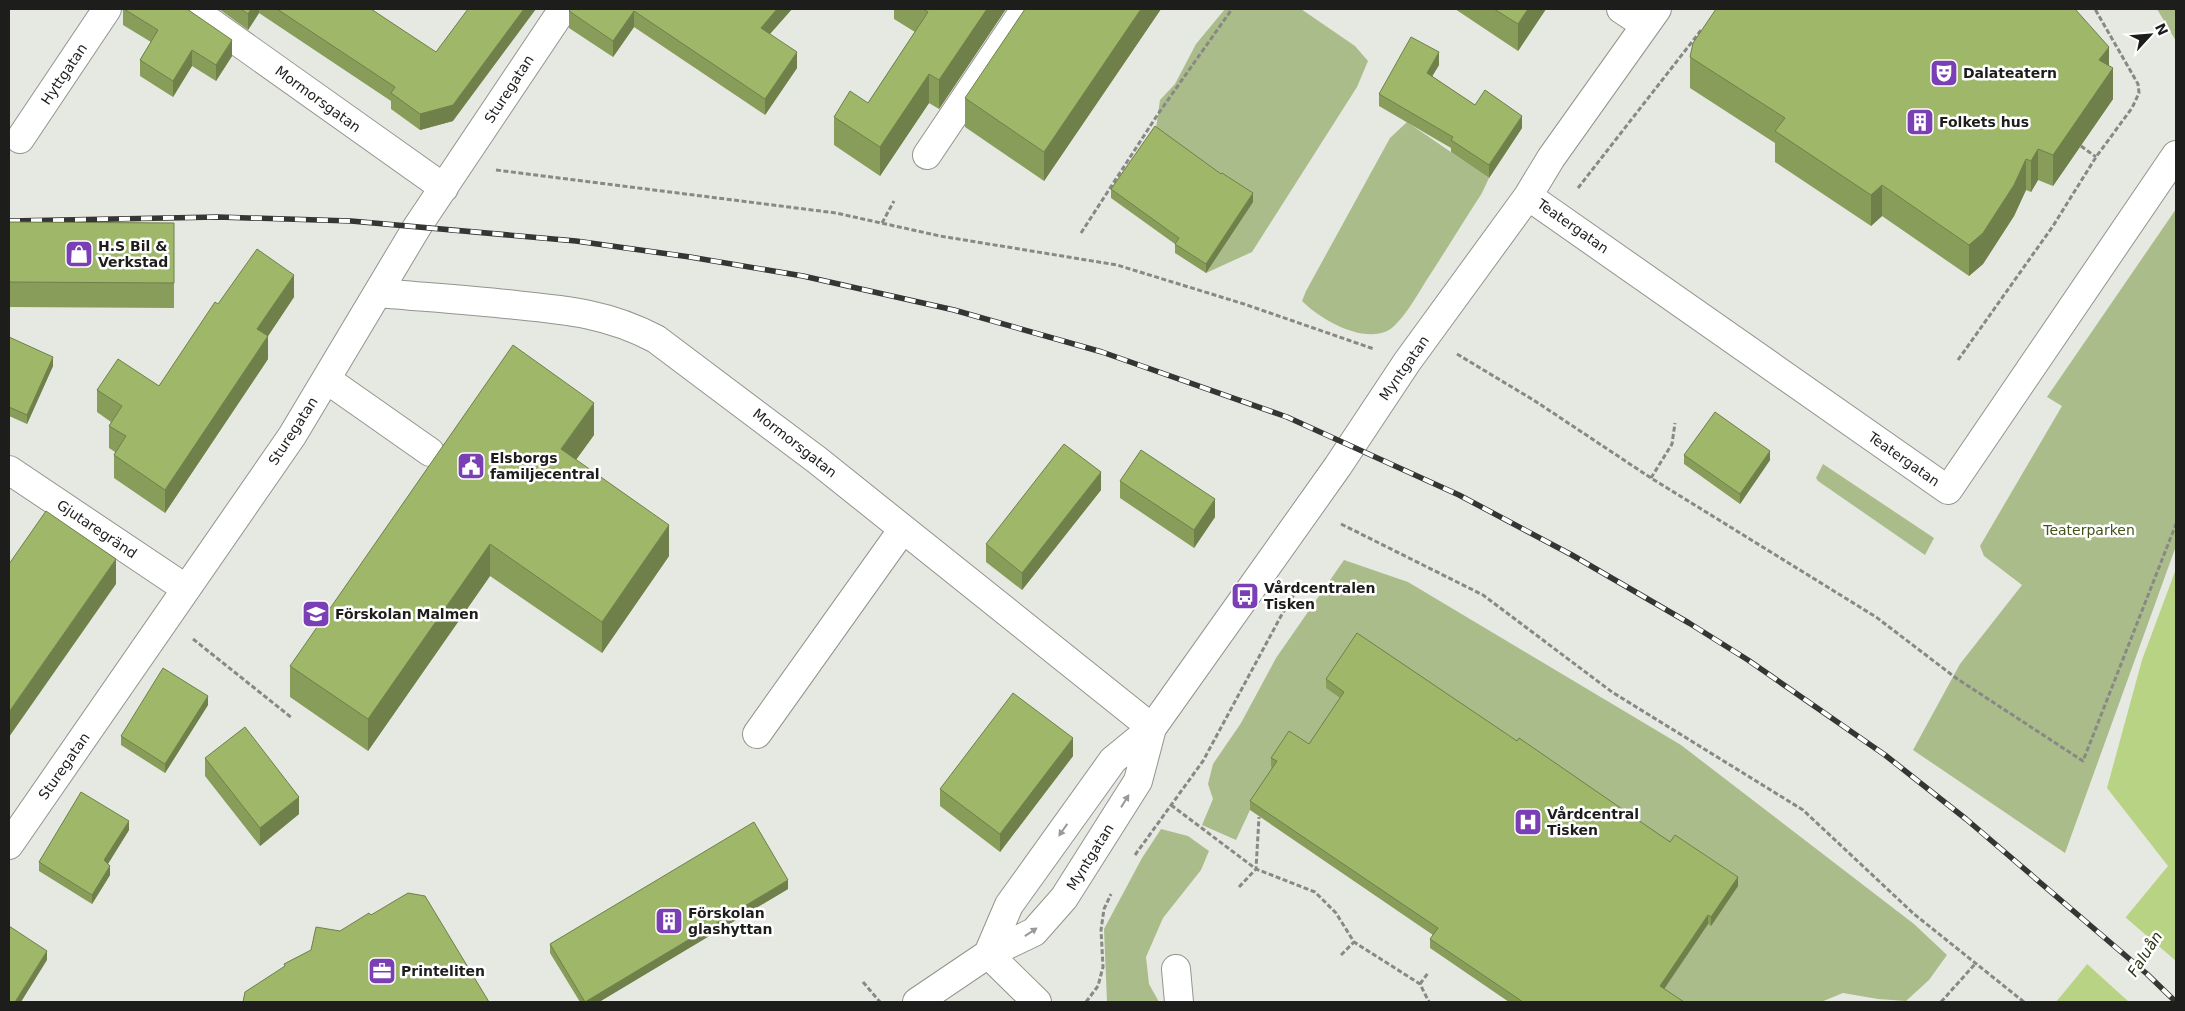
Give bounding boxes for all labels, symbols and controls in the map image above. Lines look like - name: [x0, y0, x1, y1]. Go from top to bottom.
- north arrow: [2125, 10, 2175, 60]
- text: N: [2152, 21, 2171, 38]
- street label: Hyttgatan: [38, 40, 90, 108]
- street label: Sturegatan: [481, 52, 537, 126]
- theatre icon: Dalateatern: [1929, 58, 1959, 88]
- street label: Mormorsgatan: [272, 63, 364, 135]
- place label: Dalateatern: [1963, 65, 2057, 81]
- building icon: Folkets hus: [1905, 107, 1935, 137]
- place label: Folkets hus: [1939, 114, 2029, 130]
- street label: Teatergatan: [1533, 195, 1612, 256]
- place label: H.S Bil & Verkstad: [98, 238, 168, 270]
- shop icon: H.S Bil & Verkstad: [64, 239, 94, 269]
- street label: Myntgatan: [1376, 333, 1432, 403]
- street label: Sturegatan: [265, 394, 321, 468]
- street label: Mormorsgatan: [750, 405, 840, 481]
- street label: Teatergatan: [1864, 428, 1943, 489]
- place label: Elsborgs familjecentral: [490, 450, 600, 482]
- public building icon: Elsborgs familjecentral: [456, 451, 486, 481]
- street label: Gjutaregränd: [54, 496, 140, 562]
- park label: Teaterparken: [2042, 522, 2135, 538]
- place label: Vårdcentralen Tisken: [1264, 580, 1376, 612]
- bus stop icon: Vårdcentralen Tisken: [1230, 581, 1260, 611]
- school or university icon: Förskolan Malmen: [301, 599, 331, 629]
- place label: Förskolan Malmen: [335, 606, 479, 622]
- street label: Sturegatan: [35, 730, 93, 802]
- one-way arrow: [1121, 794, 1130, 808]
- place label: Vårdcentral Tisken: [1547, 806, 1639, 838]
- hospital icon: Vårdcentral Tisken: [1513, 807, 1543, 837]
- street label: Myntgatan: [1063, 821, 1117, 893]
- one-way arrow: [1058, 823, 1068, 837]
- place label: Förskolan glashyttan: [688, 905, 773, 937]
- building icon: Förskolan glashyttan: [654, 906, 684, 936]
- one-way arrow: [1024, 927, 1038, 937]
- water label: Faluån: [2124, 928, 2166, 980]
- office icon: Printeliten: [367, 956, 397, 986]
- place label: Printeliten: [401, 963, 485, 979]

